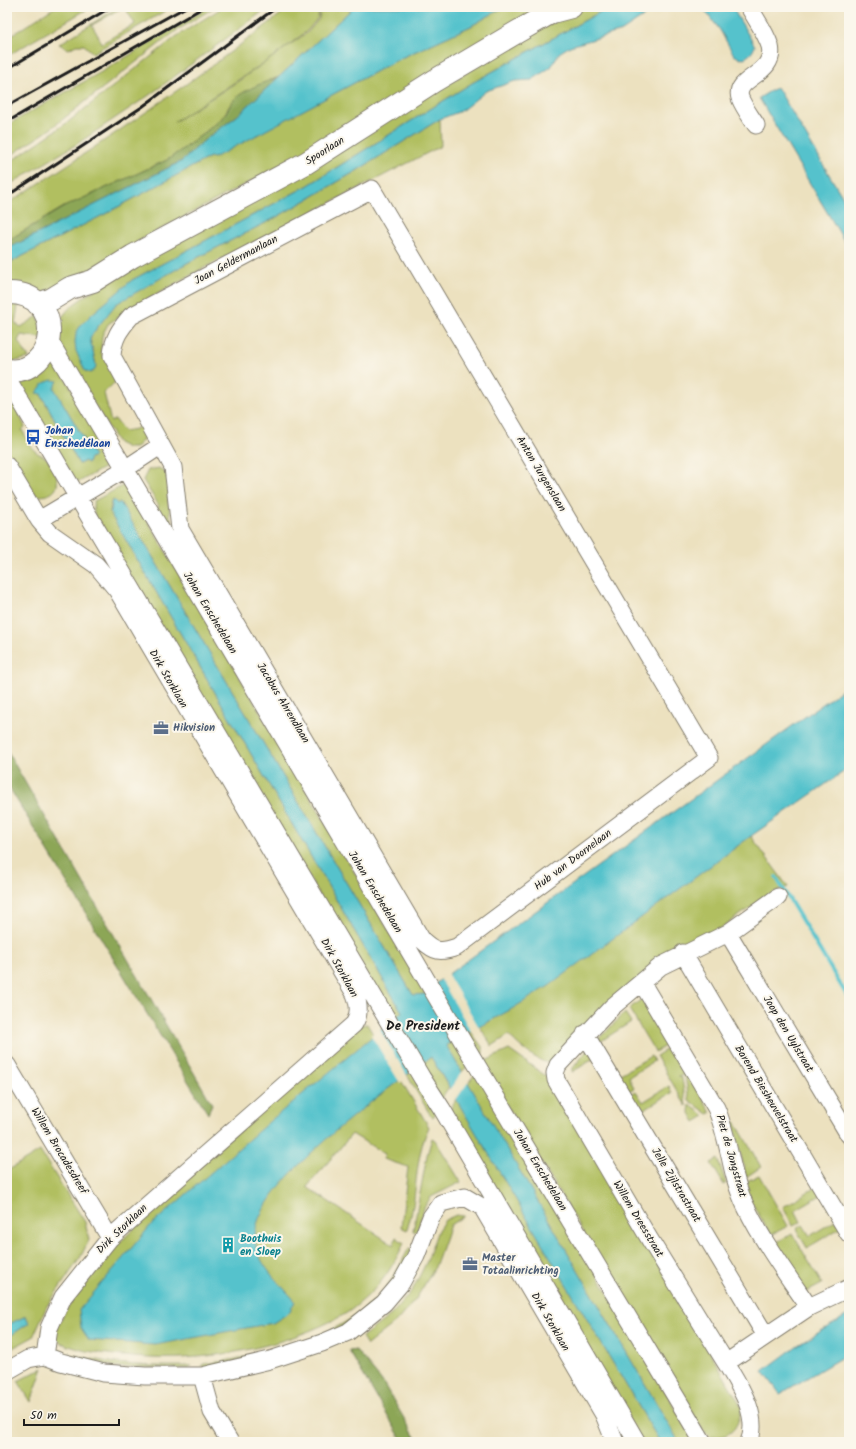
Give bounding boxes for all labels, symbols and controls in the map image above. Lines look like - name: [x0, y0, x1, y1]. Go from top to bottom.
- street label: Spoorlaan: [302, 132, 348, 170]
- street label: Joan Geldermanlaan: [191, 230, 281, 290]
- place label: Johan Enschedélaan: [45, 422, 110, 453]
- bus stop icon: Johan Enschedélaan: [24, 428, 42, 446]
- street label: Anton Jurgenslaan: [511, 433, 571, 515]
- street label: Johan Enschedelaan: [178, 568, 242, 658]
- street label: Dirk Storklaan: [144, 646, 192, 712]
- street label: Jacobus Ahrendlaan: [252, 659, 314, 747]
- office icon: Hikvision: [152, 719, 170, 737]
- place label: Hikvision: [173, 719, 215, 737]
- street label: Hub van Doornelaan: [530, 825, 616, 895]
- street label: Johan Enschedelaan: [343, 847, 407, 937]
- street label: Dirk Storklaan: [315, 935, 363, 1001]
- street label: Joop den Uylstraat: [758, 992, 819, 1077]
- district label: De President: [386, 1016, 460, 1037]
- street label: Barend Biesheuvelstraat: [730, 1042, 803, 1147]
- street label: Willem Brocadesdreef: [26, 1104, 93, 1200]
- street label: Piet de Jongstraat: [711, 1112, 752, 1200]
- street label: Johan Enschedelaan: [508, 1125, 572, 1215]
- street label: Jelle Zijlstrastraat: [646, 1144, 706, 1227]
- street label: Willem Dreesstraat: [608, 1177, 669, 1262]
- street label: Dirk Storklaan: [92, 1200, 152, 1258]
- place label: Boothuis en Sloep: [240, 1230, 282, 1261]
- building icon: Boothuis en Sloep: [219, 1236, 237, 1254]
- place label: Master Totaalinrichting: [482, 1249, 559, 1280]
- office icon: Master Totaalinrichting: [461, 1255, 479, 1273]
- street label: Dirk Storklaan: [526, 1289, 574, 1355]
- scale bar: [24, 1401, 119, 1427]
- text: 50 m: [30, 1406, 57, 1425]

